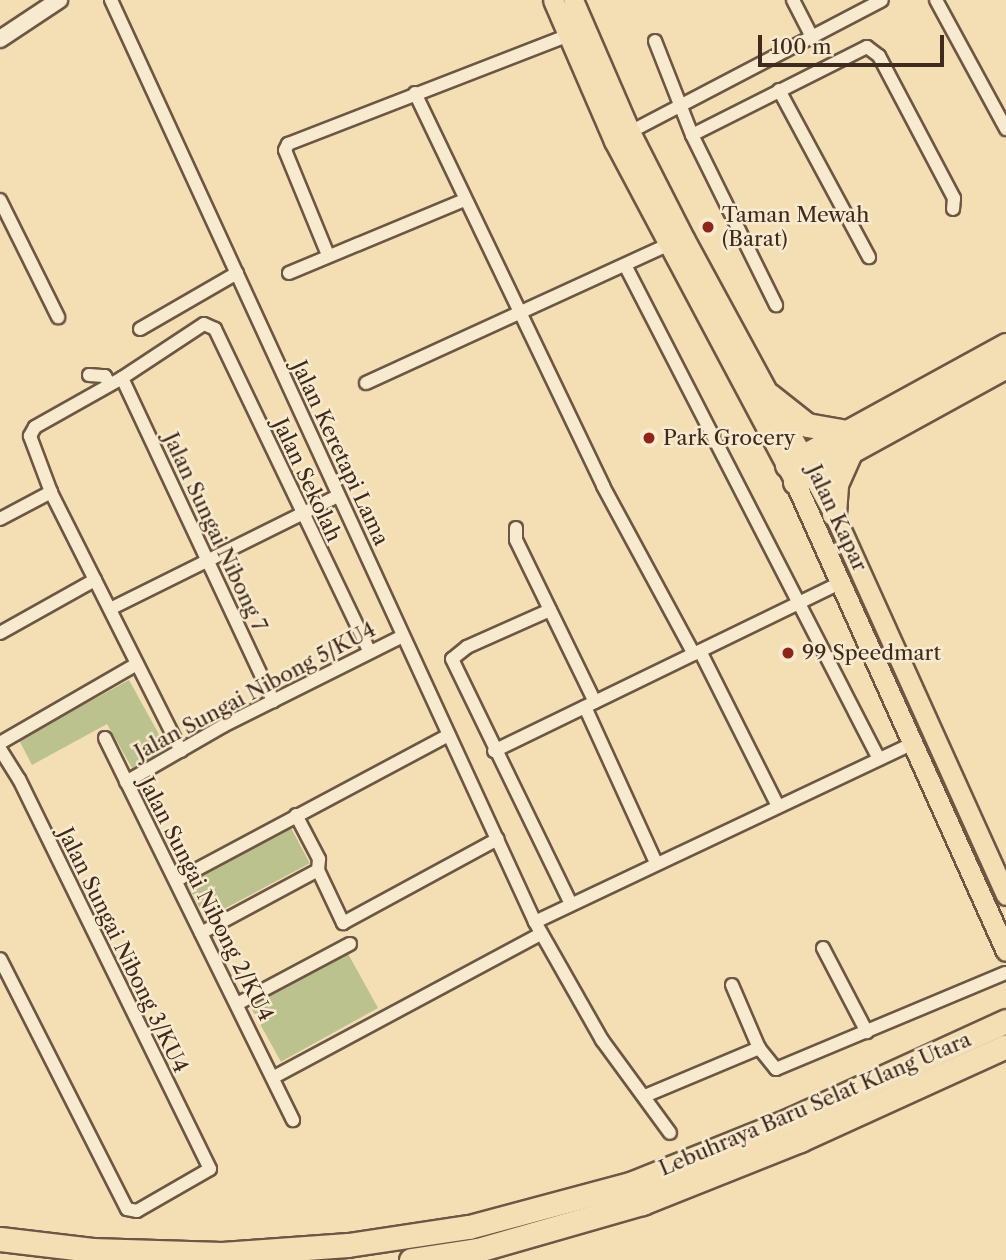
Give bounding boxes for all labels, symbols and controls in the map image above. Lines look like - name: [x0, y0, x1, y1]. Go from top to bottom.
- scale bar: [761, 21, 946, 65]
- text: 100 m: [771, 34, 832, 59]
- place label: Taman Mewah (Barat): [722, 202, 869, 252]
- marker: Taman Mewah (Barat): [700, 219, 716, 235]
- street label: Jalan Keretapi Lama: [286, 357, 394, 549]
- street label: Jalan Sekolah: [267, 414, 347, 546]
- place label: Park Grocery: [663, 425, 796, 451]
- street label: Jalan Sungai Nibong 7: [158, 429, 272, 635]
- marker: Park Grocery: [641, 430, 657, 446]
- street label: Jalan Kapar: [801, 461, 873, 575]
- street label: Jalan Sungai Nibong 5/KU4: [130, 617, 380, 765]
- place label: 99 Speedmart: [802, 640, 941, 666]
- marker: 99 Speedmart: [780, 645, 796, 661]
- street label: Jalan Sungai Nibong 2/KU4: [133, 773, 279, 1025]
- street label: Jalan Sungai Nibong 3/KU4: [53, 823, 193, 1077]
- street label: Lebuhraya Baru Selat Klang Utara: [655, 1027, 975, 1181]

